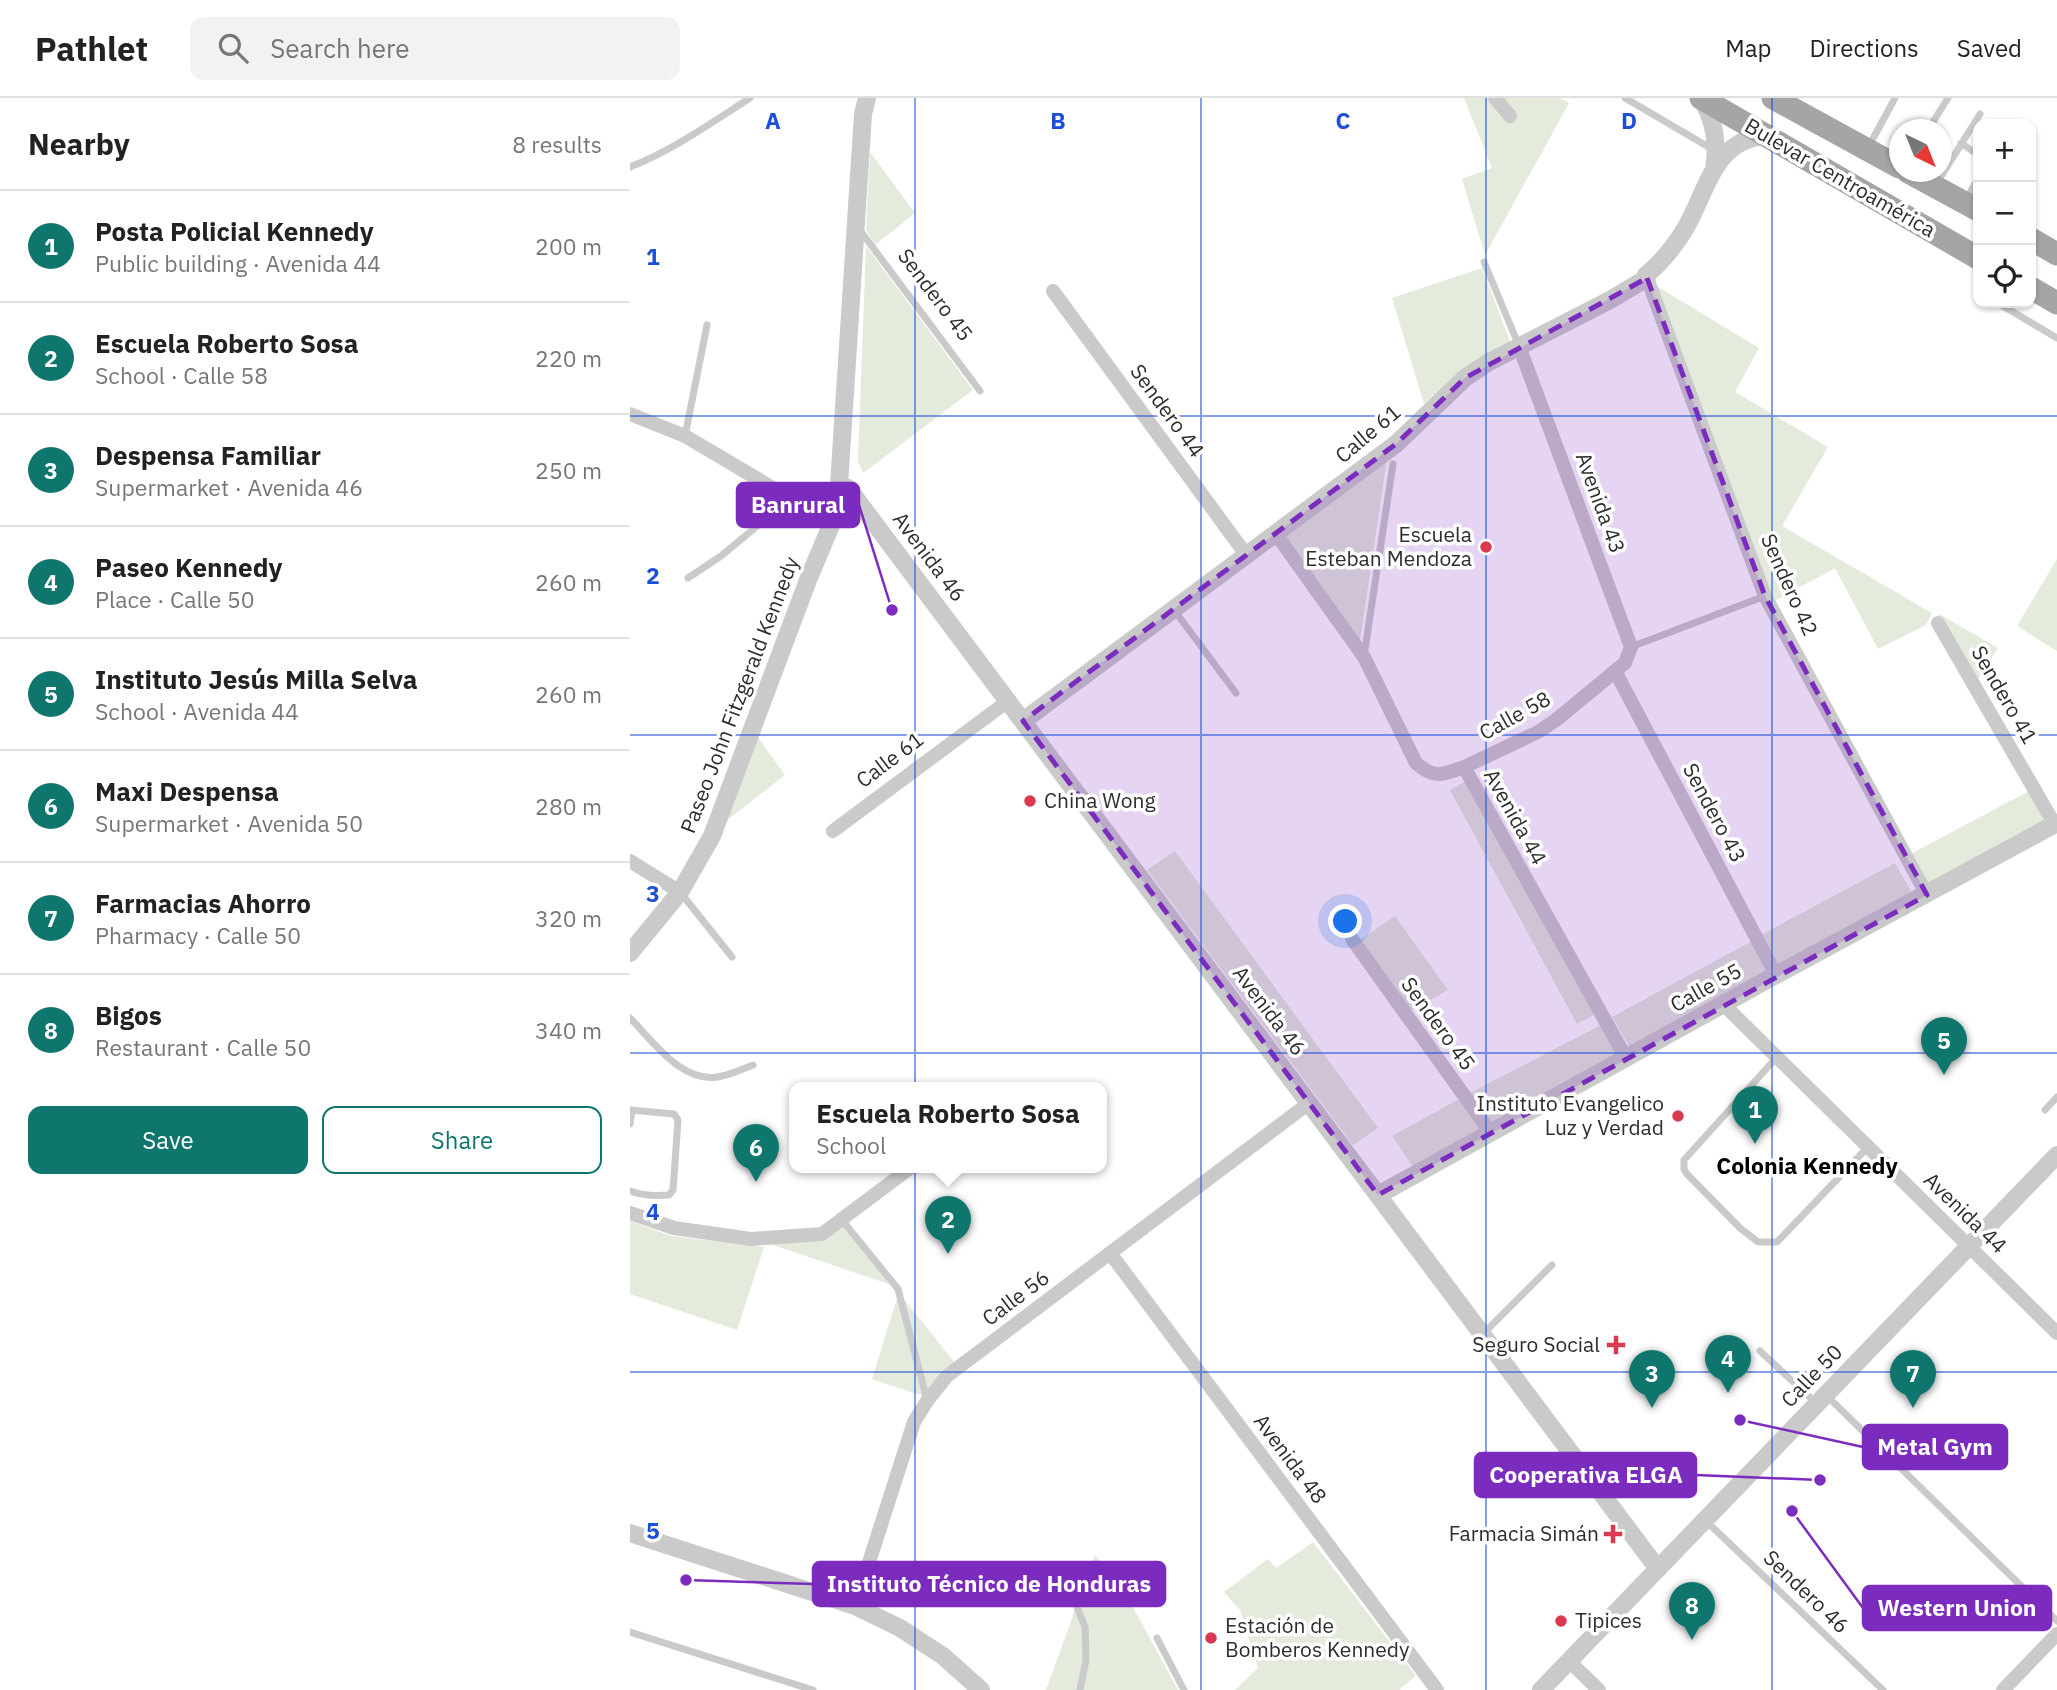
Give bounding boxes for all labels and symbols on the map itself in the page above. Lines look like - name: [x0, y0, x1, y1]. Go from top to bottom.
- text: A: [765, 105, 781, 135]
- text: B: [1050, 105, 1066, 135]
- text: C: [1336, 105, 1351, 135]
- text: D: [1621, 105, 1637, 135]
- street label: Bulevar Centroamérica: [1740, 111, 1941, 243]
- north arrow: [1889, 119, 1952, 182]
- text: 1: [646, 241, 660, 271]
- street label: Sendero 45: [892, 242, 980, 346]
- street label: Sendero 44: [1124, 358, 1211, 463]
- street label: Calle 61: [1329, 398, 1406, 469]
- street label: Avenida 43: [1570, 448, 1632, 557]
- callout: Banrural: [737, 483, 859, 527]
- text: Banrural: [751, 489, 845, 519]
- street label: Avenida 46: [887, 506, 973, 607]
- place label: Escuela Esteban Mendoza: [1305, 520, 1472, 572]
- street label: Sendero 42: [1755, 529, 1825, 640]
- marker: Escuela Esteban Mendoza: [1478, 539, 1494, 555]
- street label: Paseo John Fitzgerald Kennedy: [673, 552, 805, 837]
- text: 2: [646, 560, 660, 590]
- street label: Sendero 41: [1966, 640, 2044, 749]
- street label: Calle 58: [1474, 684, 1555, 746]
- street label: Calle 61: [850, 725, 929, 794]
- street label: Sendero 43: [1677, 758, 1753, 867]
- street label: Avenida 44: [1478, 764, 1554, 869]
- place label: China Wong: [1044, 786, 1156, 814]
- marker: China Wong: [1022, 793, 1038, 809]
- text: 3: [646, 878, 660, 908]
- your location: [1328, 904, 1362, 938]
- street label: Calle 55: [1665, 956, 1746, 1018]
- street label: Avenida 46: [1227, 960, 1313, 1061]
- street label: Sendero 45: [1395, 971, 1482, 1076]
- pin: 5: [1921, 1017, 1967, 1075]
- pin: 1: [1732, 1086, 1778, 1144]
- place label: Instituto Evangelico Luz y Verdad: [1476, 1089, 1664, 1141]
- marker: Instituto Evangelico Luz y Verdad: [1670, 1108, 1686, 1124]
- pin: 6: [733, 1124, 779, 1182]
- district label: Colonia Kennedy: [1716, 1150, 1899, 1180]
- street label: Avenida 44: [1918, 1166, 2013, 1259]
- text: 4: [646, 1196, 660, 1226]
- pin: 2: [925, 1196, 971, 1254]
- street label: Calle 56: [976, 1263, 1055, 1332]
- place label: Seguro Social: [1472, 1330, 1600, 1358]
- marker: Seguro Social: [1606, 1335, 1626, 1355]
- pin: 4: [1705, 1335, 1751, 1393]
- street label: Calle 50: [1774, 1338, 1848, 1413]
- pin: 3: [1629, 1350, 1675, 1408]
- pin: 7: [1890, 1350, 1936, 1408]
- street label: Avenida 48: [1248, 1408, 1334, 1509]
- callout: Metal Gym: [1863, 1425, 2007, 1469]
- text: Metal Gym: [1877, 1431, 1993, 1461]
- callout: Cooperativa ELGA: [1475, 1453, 1696, 1497]
- text: Cooperativa ELGA: [1489, 1459, 1683, 1489]
- text: 5: [646, 1515, 660, 1545]
- place label: Farmacia Simán: [1449, 1519, 1599, 1547]
- marker: Farmacia Simán: [1605, 1526, 1621, 1542]
- street label: Sendero 46: [1758, 1543, 1856, 1639]
- callout: Instituto Técnico de Honduras: [813, 1562, 1165, 1606]
- text: Instituto Técnico de Honduras: [827, 1568, 1151, 1598]
- pin: 8: [1669, 1582, 1715, 1640]
- callout: Western Union: [1863, 1586, 2051, 1630]
- text: Western Union: [1877, 1592, 2037, 1622]
- place label: Tipices: [1575, 1606, 1642, 1634]
- place label: Estación de Bomberos Kennedy: [1225, 1611, 1410, 1663]
- marker: Tipices: [1553, 1613, 1569, 1629]
- marker: Estación de Bomberos Kennedy: [1203, 1630, 1219, 1646]

